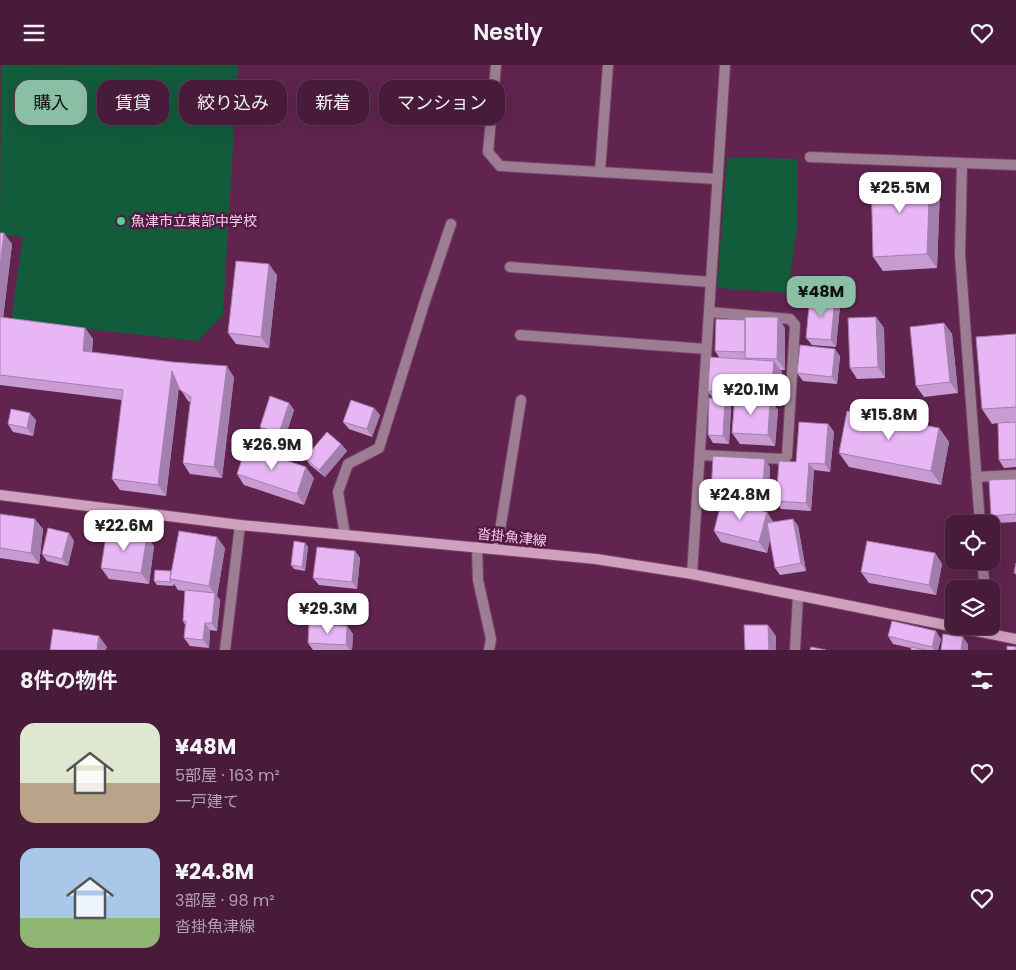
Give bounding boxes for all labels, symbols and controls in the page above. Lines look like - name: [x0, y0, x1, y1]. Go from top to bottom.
- text: Nestly: [473, 17, 543, 48]
- icon: menu: [20, 19, 48, 47]
- icon: heart: [968, 19, 996, 47]
- chip: 購入: [15, 80, 87, 125]
- chip: 賃貸: [97, 80, 169, 125]
- chip: 絞り込み: [179, 80, 287, 125]
- chip: 新着: [297, 80, 369, 125]
- chip: マンション: [379, 80, 505, 125]
- pin: ¥25.5M: [859, 171, 941, 214]
- text: ¥25.5M: [870, 176, 930, 199]
- place label: 魚津市立東部中学校: [131, 211, 257, 231]
- marker: 魚津市立東部中学校: [115, 215, 127, 227]
- pin: ¥48M: [791, 275, 851, 318]
- text: ¥48M: [798, 280, 844, 303]
- pin: ¥20.1M: [710, 373, 792, 416]
- text: ¥20.1M: [723, 378, 779, 401]
- pin: ¥15.8M: [848, 399, 930, 441]
- text: ¥15.8M: [861, 403, 917, 426]
- pin: ¥26.9M: [231, 429, 313, 471]
- text: ¥26.9M: [242, 433, 302, 456]
- pin: ¥24.8M: [699, 479, 781, 521]
- text: ¥24.8M: [710, 483, 770, 506]
- pin: ¥22.6M: [83, 509, 165, 552]
- text: ¥22.6M: [95, 514, 153, 537]
- map controls: [945, 515, 1000, 635]
- button: locate: [945, 515, 1000, 570]
- street label: 沓掛魚津線: [476, 523, 548, 551]
- button: layers: [945, 580, 1000, 635]
- pin: ¥29.3M: [287, 593, 369, 635]
- text: ¥29.3M: [299, 597, 357, 620]
- text: 8件の物件: [20, 666, 118, 695]
- icon: filters: [968, 666, 996, 694]
- text: ¥48M: [175, 732, 236, 761]
- icon: home: [60, 743, 120, 803]
- icon: heart: [968, 759, 996, 787]
- text: 5部屋 · 163 m²: [175, 764, 280, 787]
- text: 一戸建て: [175, 790, 239, 813]
- text: ¥24.8M: [175, 857, 254, 886]
- icon: home: [60, 868, 120, 928]
- icon: heart: [968, 884, 996, 912]
- text: 3部屋 · 98 m²: [175, 889, 275, 912]
- text: 沓掛魚津線: [175, 915, 255, 938]

